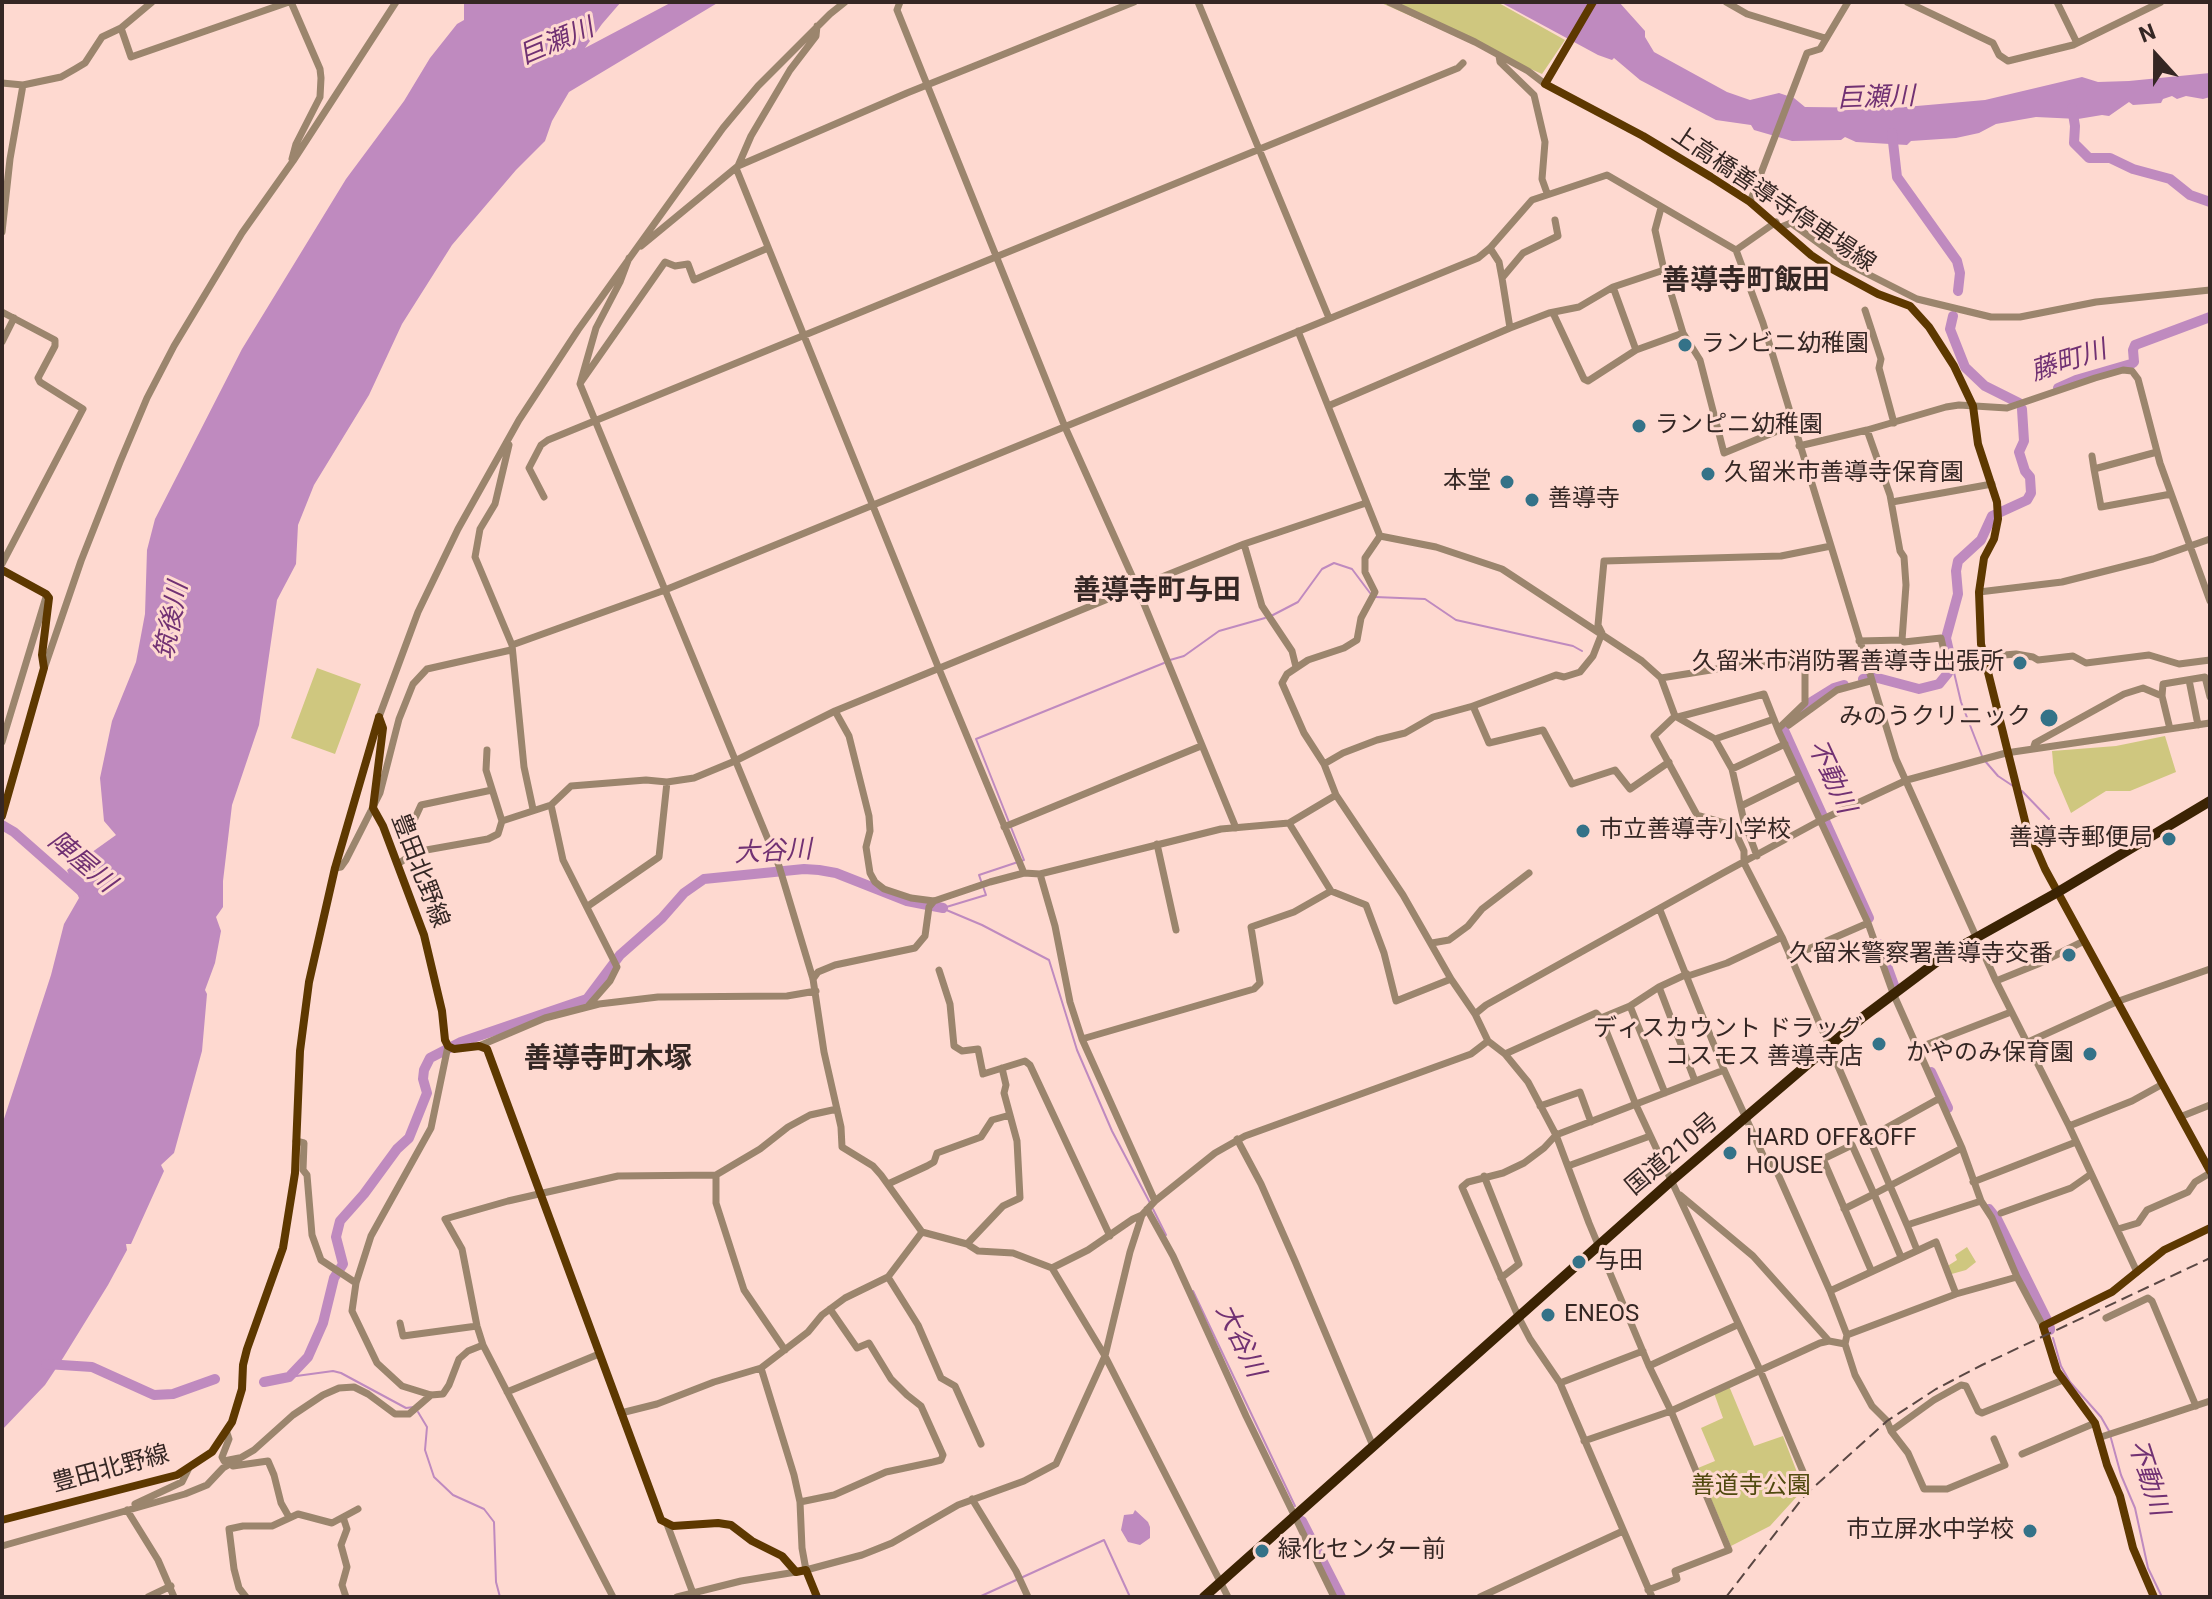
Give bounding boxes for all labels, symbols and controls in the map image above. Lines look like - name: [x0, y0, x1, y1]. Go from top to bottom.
- water label: 巨瀬川: [515, 13, 599, 73]
- north arrow: [2116, 16, 2196, 96]
- text: N: [2135, 19, 2159, 48]
- water label: 巨瀬川: [1836, 82, 1916, 116]
- street label: 上高橋善導寺停車場線: [1665, 121, 1881, 279]
- district label: 善導寺町飯田: [1662, 265, 1830, 299]
- place label: ランビニ幼稚園: [1701, 331, 1869, 359]
- water label: 藤町川: [2027, 335, 2111, 389]
- marker: ランビニ幼稚園: [1676, 336, 1694, 354]
- place label: ランピニ幼稚園: [1655, 412, 1823, 440]
- marker: ランピニ幼稚園: [1630, 417, 1648, 435]
- place label: 久留米市善導寺保育園: [1724, 460, 1964, 488]
- marker: 久留米市善導寺保育園: [1699, 465, 1717, 483]
- place label: 本堂: [1443, 468, 1491, 496]
- marker: 本堂: [1498, 473, 1516, 491]
- place label: 善導寺: [1548, 486, 1620, 514]
- marker: 善導寺: [1523, 491, 1541, 509]
- district label: 善導寺町与田: [1073, 575, 1241, 609]
- water label: 筑後川: [150, 580, 196, 662]
- place label: 久留米市消防署善導寺出張所: [1692, 649, 2004, 677]
- marker: 久留米市消防署善導寺出張所: [2011, 654, 2029, 672]
- place label: みのうクリニック: [1839, 704, 2031, 732]
- marker: みのうクリニック: [2038, 707, 2060, 729]
- water label: 不動川: [1799, 735, 1861, 819]
- street label: 豊田北野線: [384, 810, 454, 932]
- place label: 市立善導寺小学校: [1599, 817, 1791, 845]
- marker: 市立善導寺小学校: [1574, 822, 1592, 840]
- place label: 善導寺郵便局: [2009, 825, 2153, 853]
- water label: 陣屋川: [41, 826, 121, 900]
- marker: 善導寺郵便局: [2160, 830, 2178, 848]
- water label: 大谷川: [733, 835, 813, 871]
- place label: 久留米警察署善導寺交番: [1789, 941, 2053, 969]
- marker: 久留米警察署善導寺交番: [2060, 946, 2078, 964]
- place label: ディスカウント ドラッグ コスモス 善導寺店: [1593, 1016, 1863, 1072]
- marker: ディスカウント ドラッグ コスモス 善導寺店: [1870, 1035, 1888, 1053]
- place label: かやのみ保育園: [1906, 1040, 2074, 1068]
- district label: 善導寺町木塚: [524, 1043, 692, 1077]
- marker: かやのみ保育園: [2081, 1045, 2099, 1063]
- street label: 国道210号: [1621, 1108, 1725, 1202]
- place label: HARD OFF&OFF HOUSE: [1746, 1125, 1916, 1181]
- marker: HARD OFF&OFF HOUSE: [1721, 1144, 1739, 1162]
- place label: 与田: [1595, 1248, 1643, 1276]
- marker: 与田: [1570, 1253, 1588, 1271]
- water label: 大谷川: [1208, 1299, 1270, 1383]
- place label: ENEOS: [1564, 1301, 1639, 1329]
- marker: ENEOS: [1539, 1306, 1557, 1324]
- water label: 不動川: [2120, 1436, 2174, 1520]
- street label: 豊田北野線: [49, 1441, 173, 1499]
- park label: 善道寺公園: [1691, 1473, 1811, 1501]
- place label: 市立屏水中学校: [1846, 1517, 2014, 1545]
- marker: 市立屏水中学校: [2021, 1522, 2039, 1540]
- place label: 緑化センター前: [1278, 1537, 1446, 1565]
- marker: 緑化センター前: [1253, 1542, 1271, 1560]

